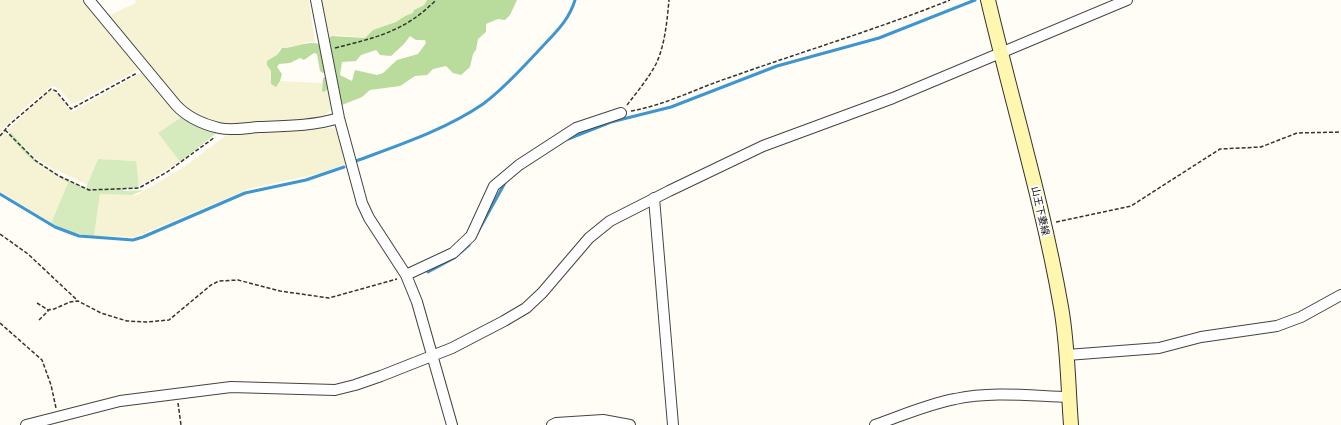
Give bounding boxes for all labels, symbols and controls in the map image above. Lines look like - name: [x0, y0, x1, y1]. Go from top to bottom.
- street label: 山王下妻線: [1029, 185, 1051, 237]

